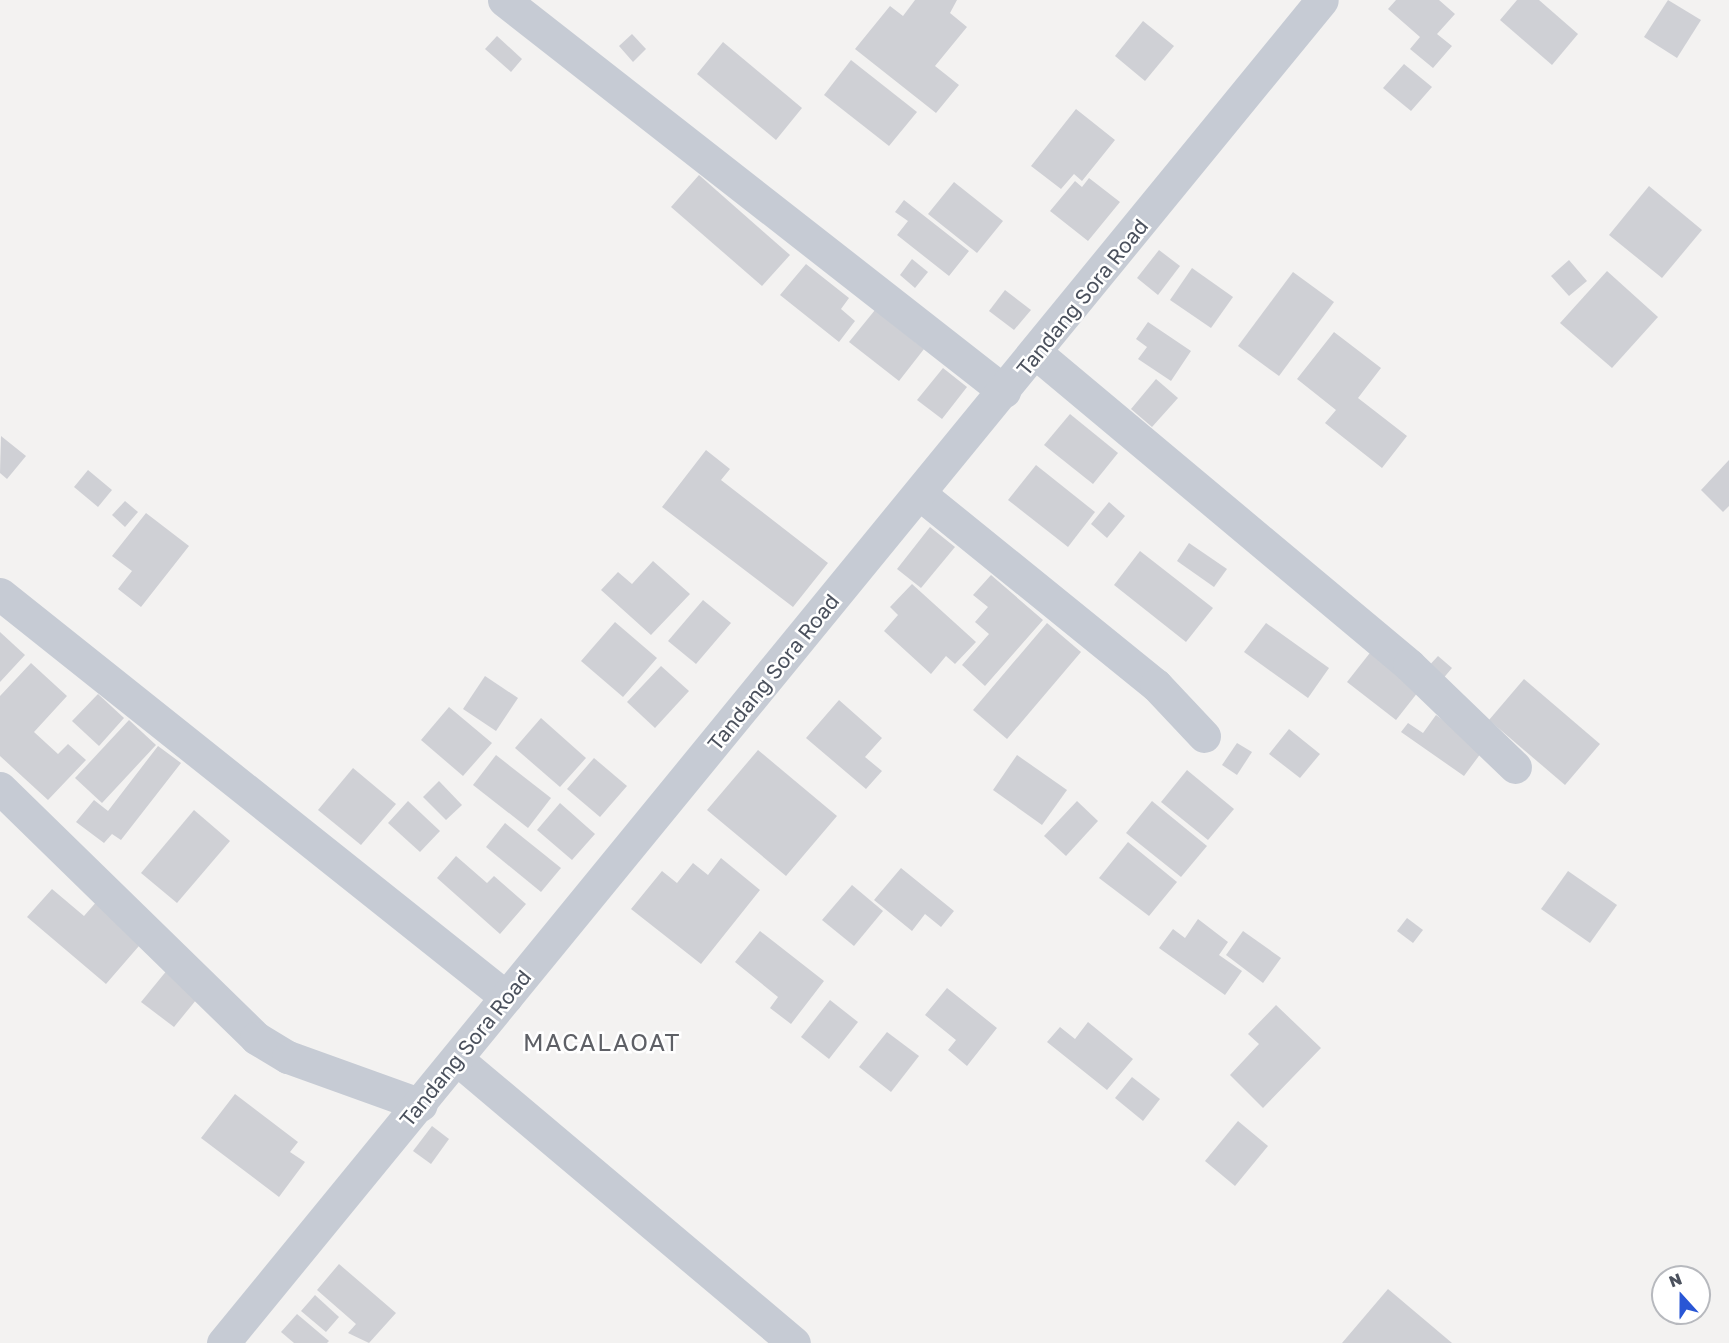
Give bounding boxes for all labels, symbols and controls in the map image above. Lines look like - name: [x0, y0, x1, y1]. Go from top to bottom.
- street label: Tandang Sora Road: [1011, 214, 1153, 380]
- street label: Tandang Sora Road: [702, 589, 844, 755]
- street label: Tandang Sora Road: [394, 965, 536, 1131]
- district label: MACALAOAT: [523, 1028, 681, 1056]
- north arrow: [1651, 1265, 1711, 1325]
- text: N: [1666, 1269, 1685, 1292]

